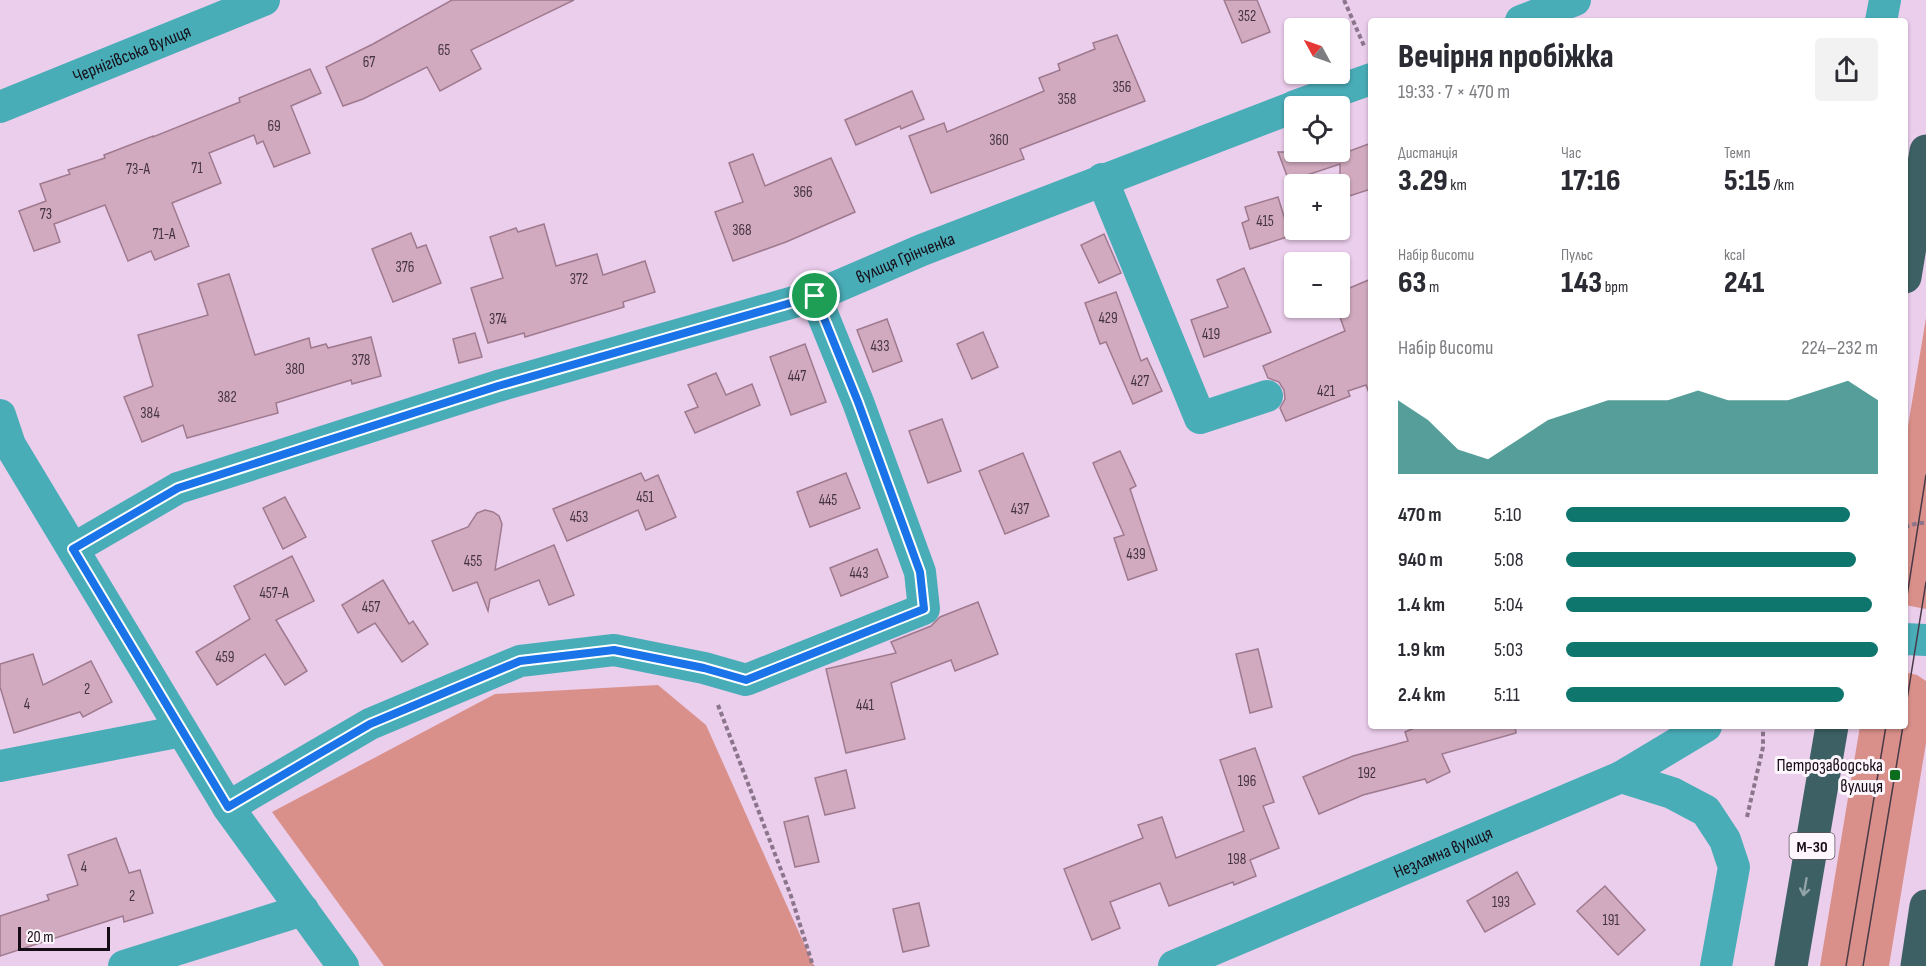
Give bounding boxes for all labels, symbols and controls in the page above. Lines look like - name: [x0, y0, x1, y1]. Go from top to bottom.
- house number: 352: [1238, 7, 1256, 26]
- north arrow: [1284, 18, 1350, 84]
- map controls: [1284, 18, 1350, 318]
- street label: Чернігівська вулиця: [70, 21, 194, 87]
- text: Вечірня пробіжка: [1398, 37, 1614, 77]
- button: share: [1815, 38, 1878, 101]
- house number: 65: [438, 41, 450, 60]
- house number: 67: [363, 53, 375, 72]
- house number: 356: [1113, 78, 1131, 97]
- text: 19:33 · 7 × 470 m: [1398, 80, 1510, 104]
- house number: 358: [1058, 90, 1076, 109]
- button: locate: [1284, 96, 1350, 162]
- house number: 69: [267, 117, 281, 136]
- house number: 360: [989, 131, 1009, 150]
- text: Дистанція: [1398, 144, 1458, 163]
- text: Час: [1561, 144, 1581, 163]
- text: Темп: [1724, 144, 1751, 163]
- house number: 71: [191, 159, 203, 178]
- house number: 73-А: [126, 160, 151, 179]
- text: 3.29: [1398, 163, 1448, 199]
- text: 17:16: [1561, 163, 1621, 199]
- text: 5:15: [1724, 163, 1771, 199]
- button: +: [1284, 174, 1350, 240]
- text: km: [1448, 176, 1467, 195]
- text: /km: [1771, 176, 1794, 195]
- house number: 366: [793, 183, 813, 202]
- house number: 73: [40, 205, 52, 224]
- house number: 415: [1256, 212, 1274, 231]
- house number: 368: [732, 221, 752, 240]
- house number: 71-А: [153, 225, 176, 244]
- street label: вулиця Грінченка: [853, 228, 958, 288]
- text: Набір висоти: [1398, 246, 1474, 265]
- text: Пульс: [1561, 246, 1593, 265]
- text: kcal: [1724, 246, 1745, 265]
- button: −: [1284, 252, 1350, 318]
- house number: 376: [396, 258, 414, 277]
- text: 63: [1398, 265, 1426, 301]
- text: 143: [1561, 265, 1602, 301]
- text: 241: [1724, 265, 1764, 301]
- house number: 372: [570, 270, 588, 289]
- pin: [789, 270, 840, 321]
- text: m: [1426, 278, 1439, 297]
- text: bpm: [1602, 278, 1628, 297]
- icon: arrive: [798, 279, 831, 312]
- house number: 429: [1098, 309, 1118, 328]
- house number: 374: [489, 310, 507, 329]
- house number: 419: [1202, 325, 1220, 344]
- text: Набір висоти: [1398, 336, 1493, 360]
- text: 224–232 m: [1801, 336, 1878, 360]
- house number: 433: [871, 337, 889, 356]
- house number: 378: [352, 351, 370, 370]
- house number: 380: [285, 360, 305, 379]
- house number: 447: [788, 367, 806, 386]
- house number: 427: [1131, 372, 1149, 391]
- house number: 421: [1317, 382, 1336, 401]
- house number: 382: [217, 388, 237, 407]
- house number: 384: [140, 404, 160, 423]
- house number: 451: [636, 488, 655, 507]
- house number: 445: [819, 491, 837, 510]
- house number: 437: [1011, 500, 1029, 519]
- text: 470 m: [1398, 503, 1442, 527]
- text: 5:10: [1494, 503, 1522, 527]
- house number: 453: [570, 508, 588, 527]
- house number: 439: [1126, 545, 1146, 564]
- text: 940 m: [1398, 548, 1443, 572]
- text: 5:08: [1494, 548, 1523, 572]
- house number: 455: [464, 552, 482, 571]
- house number: 443: [850, 564, 868, 583]
- house number: 457-А: [259, 584, 289, 603]
- text: 1.4 km: [1398, 593, 1445, 617]
- text: 5:04: [1494, 593, 1523, 617]
- house number: 457: [362, 598, 380, 617]
- text: 1.9 km: [1398, 638, 1445, 662]
- text: 5:03: [1494, 638, 1523, 662]
- house number: 459: [216, 648, 234, 667]
- house number: 2: [84, 680, 90, 699]
- text: 2.4 km: [1398, 683, 1446, 707]
- text: 5:11: [1494, 683, 1520, 707]
- house number: 4: [24, 695, 30, 714]
- house number: 441: [856, 696, 875, 715]
- place label: Петрозаводська вулиця: [1776, 755, 1883, 797]
- house number: 192: [1358, 764, 1376, 783]
- marker: Петрозаводська вулиця: [1888, 768, 1902, 782]
- house number: 196: [1238, 772, 1256, 791]
- street label: Незламна вулиця: [1390, 823, 1496, 883]
- road number: М-30: [1790, 833, 1834, 859]
- house number: 198: [1228, 850, 1246, 869]
- house number: 4: [81, 858, 87, 877]
- one-way arrow: [1799, 877, 1810, 897]
- house number: 2: [129, 887, 135, 906]
- house number: 193: [1492, 893, 1510, 912]
- house number: 191: [1602, 911, 1620, 930]
- scale bar: [18, 924, 110, 952]
- text: 20 m: [27, 928, 54, 947]

